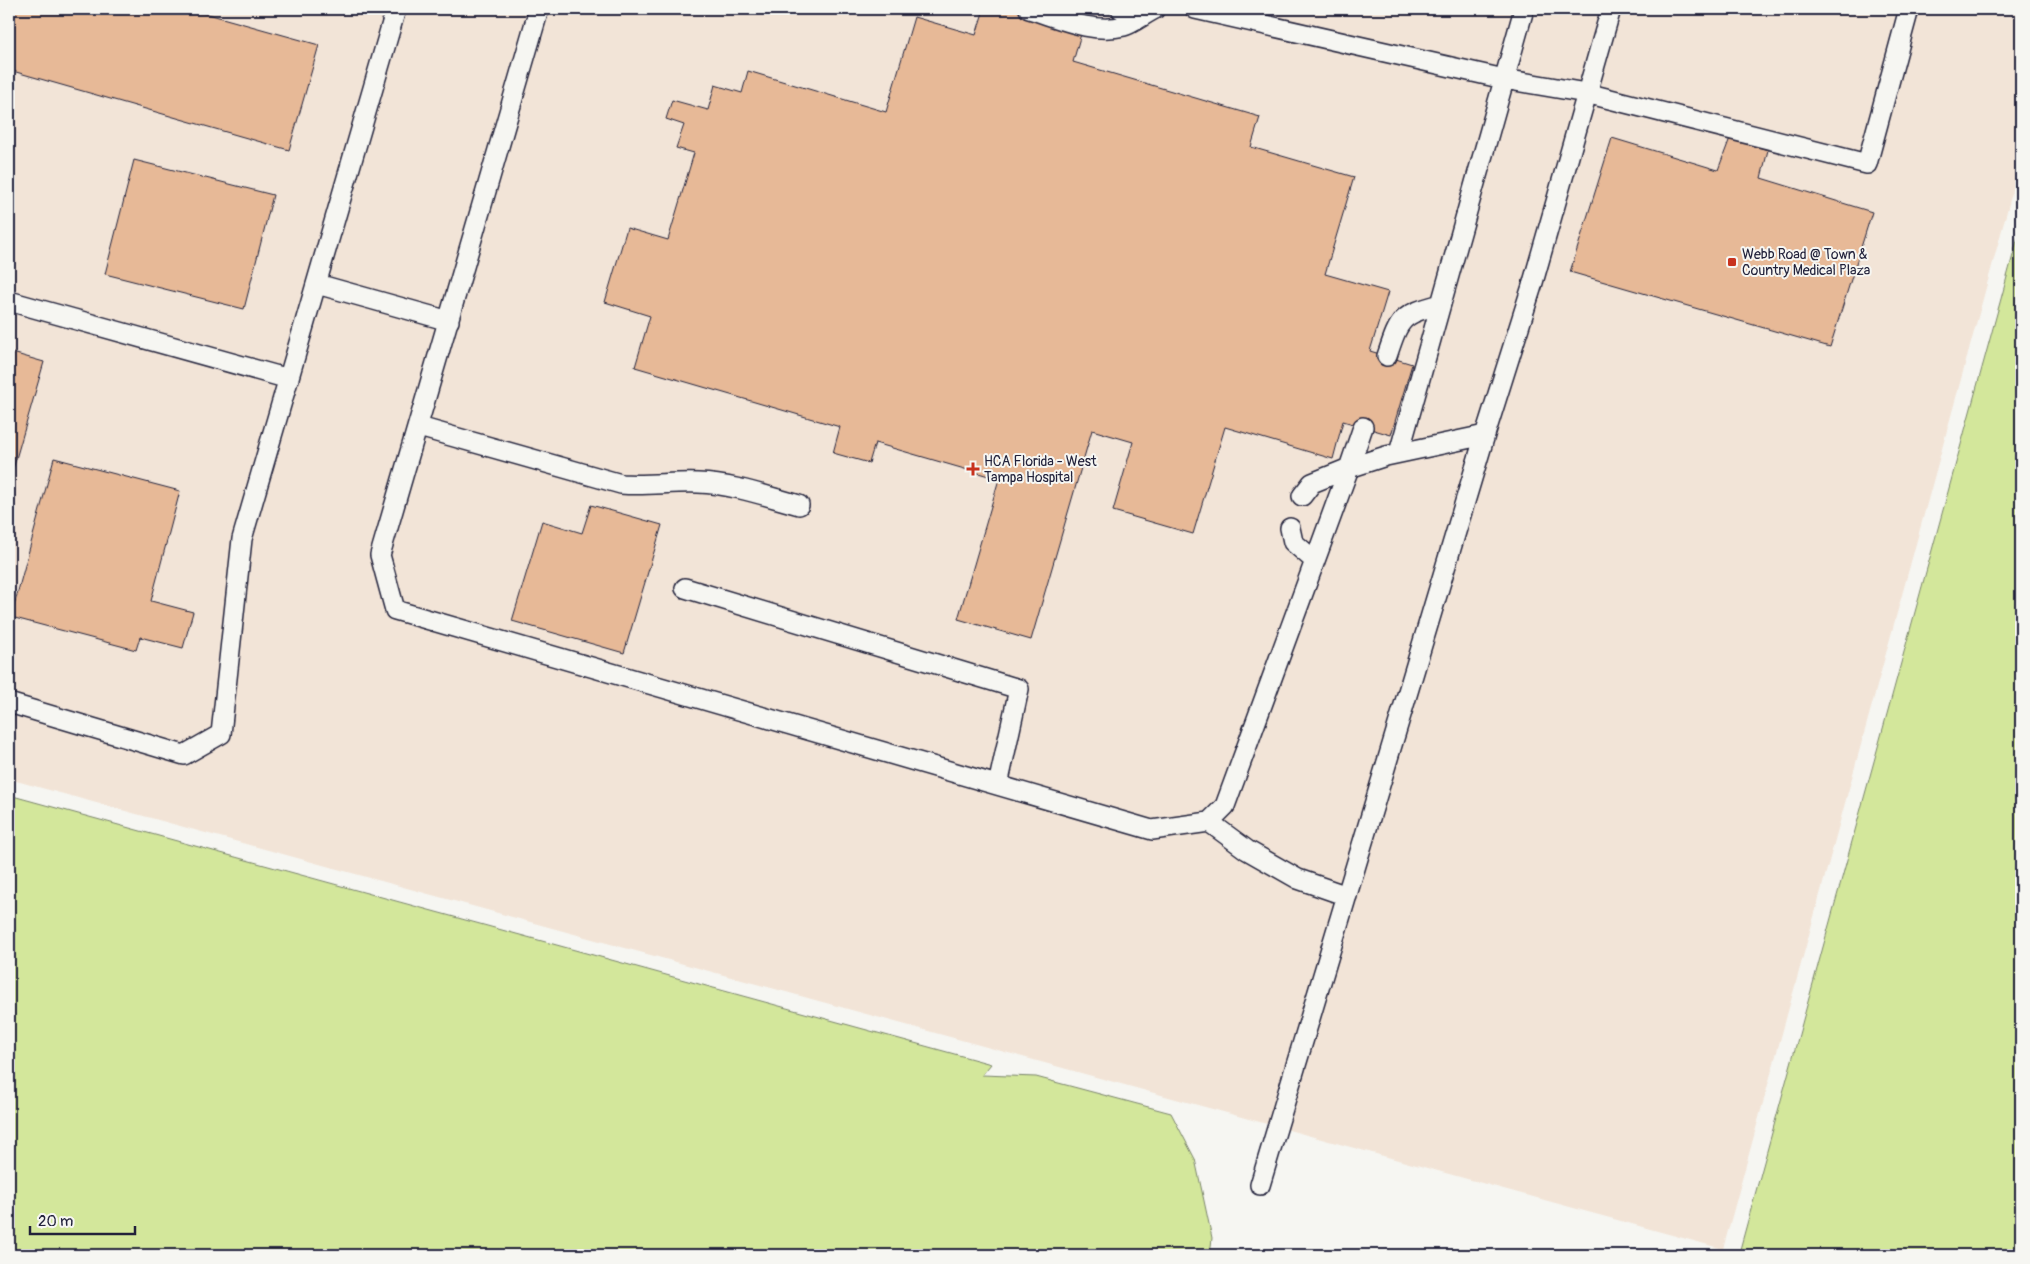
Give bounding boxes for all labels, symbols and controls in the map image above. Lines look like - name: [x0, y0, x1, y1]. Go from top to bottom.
- place label: Webb Road @ Town & Country Medical Plaza: [1742, 246, 1870, 279]
- marker: Webb Road @ Town & Country Medical Plaza: [1726, 256, 1738, 268]
- place label: HCA Florida - West Tampa Hospital: [984, 453, 1097, 486]
- marker: HCA Florida - West Tampa Hospital: [966, 462, 980, 476]
- scale bar: [30, 1204, 135, 1236]
- text: 20 m: [38, 1212, 73, 1231]

